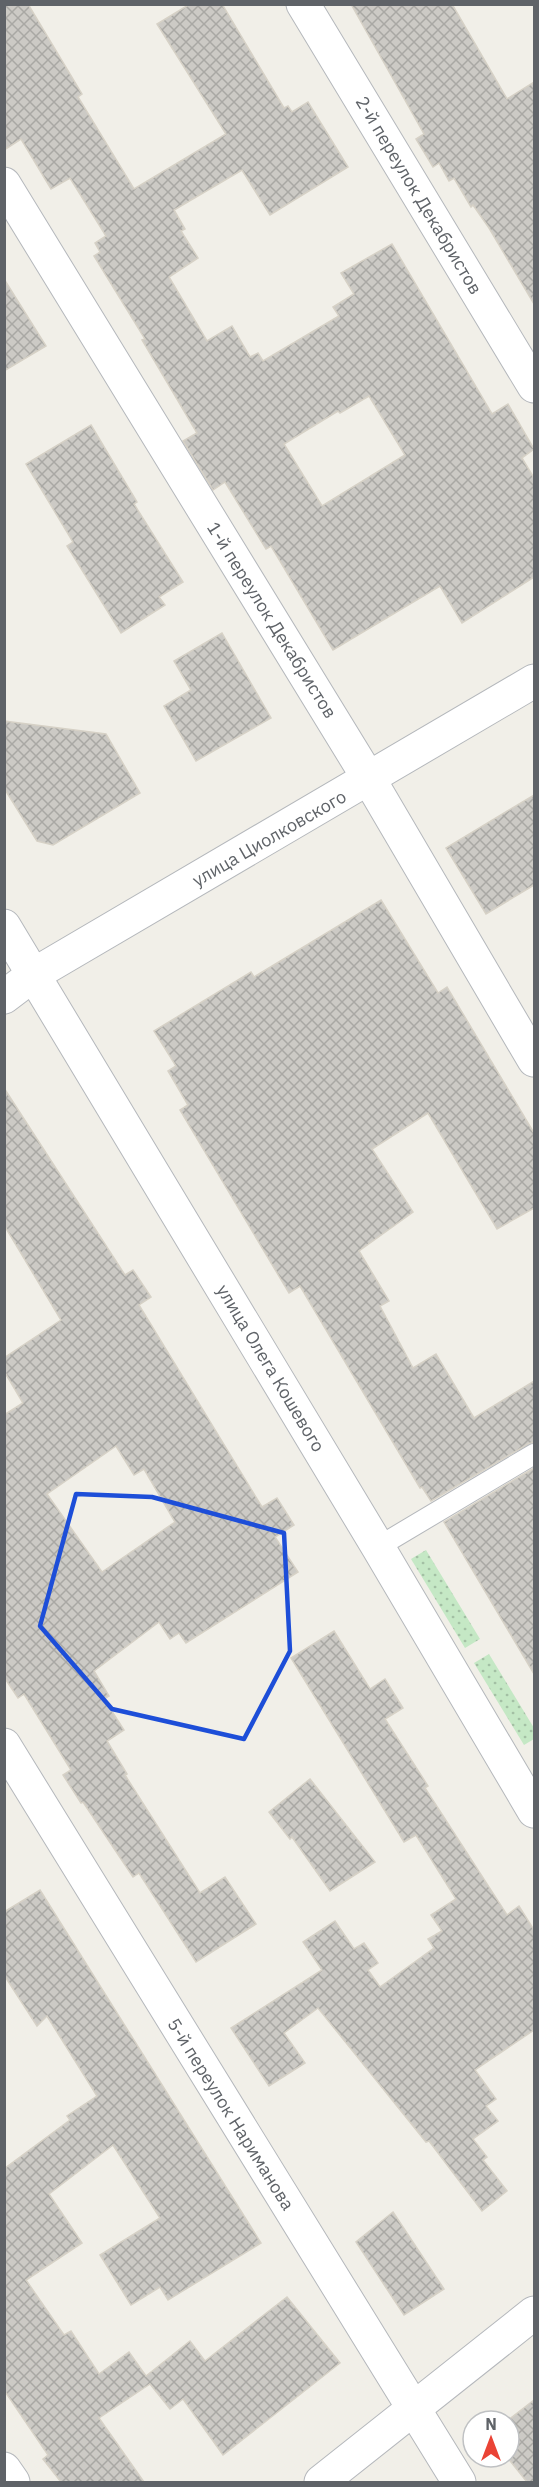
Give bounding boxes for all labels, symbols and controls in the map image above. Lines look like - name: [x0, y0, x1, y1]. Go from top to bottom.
- street label: 2-й переулок Декабристов: [351, 92, 487, 298]
- street label: 1-й переулок Декабристов: [202, 518, 342, 722]
- street label: улица Циолковского: [188, 785, 350, 891]
- street label: улица Олега Кошевого: [212, 1280, 330, 1456]
- street label: 5-й переулок Нариманова: [162, 2014, 300, 2215]
- north arrow: [461, 2409, 521, 2469]
- text: N: [485, 2414, 497, 2434]

